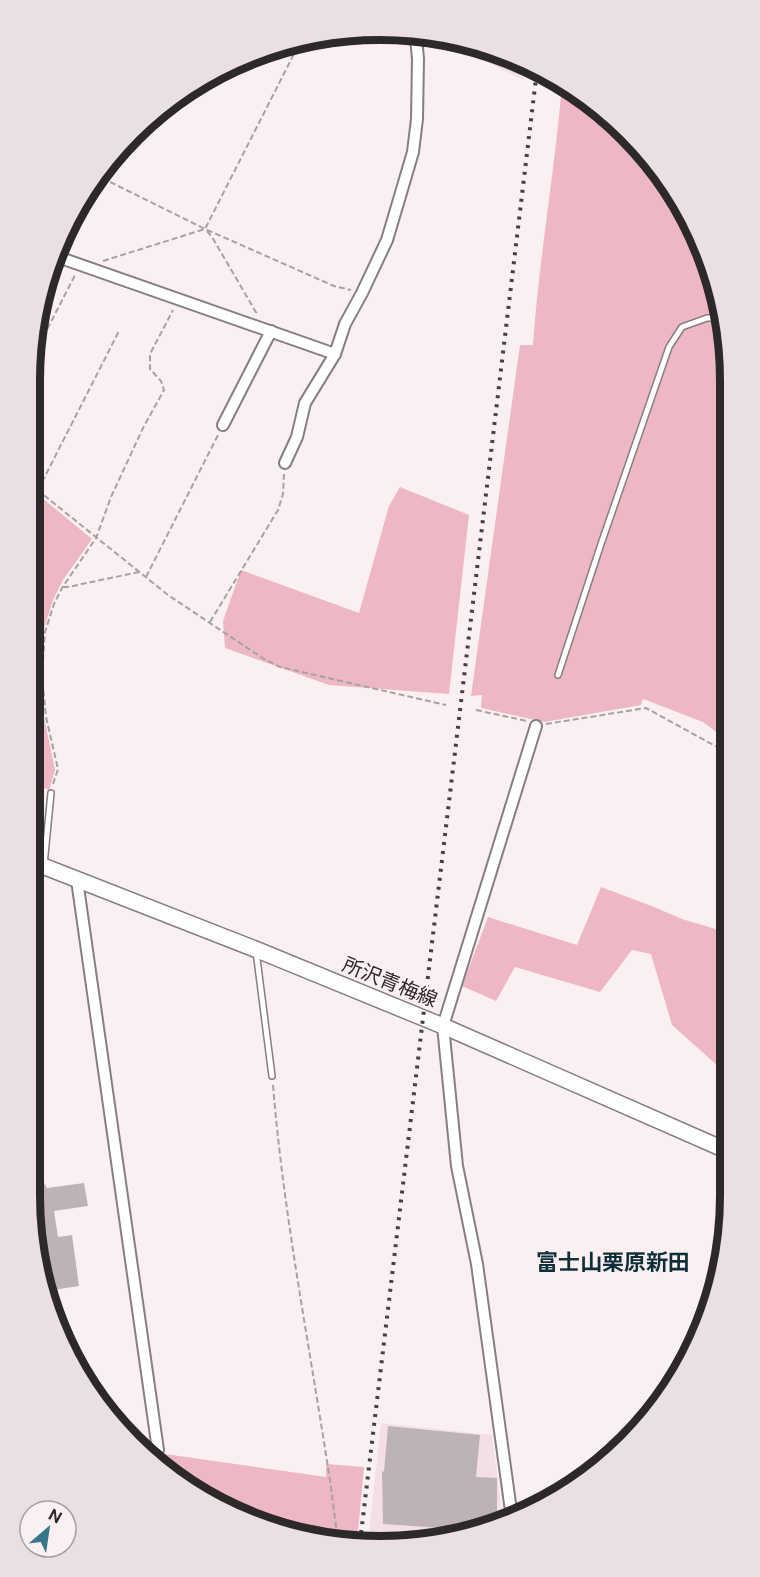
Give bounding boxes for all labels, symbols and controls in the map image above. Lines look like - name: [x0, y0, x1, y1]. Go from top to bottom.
- street label: 所沢青梅線: [339, 952, 441, 1012]
- district label: 富士山栗原新田: [536, 1249, 690, 1275]
- north arrow: [18, 1499, 78, 1559]
- text: N: [45, 1505, 65, 1528]

